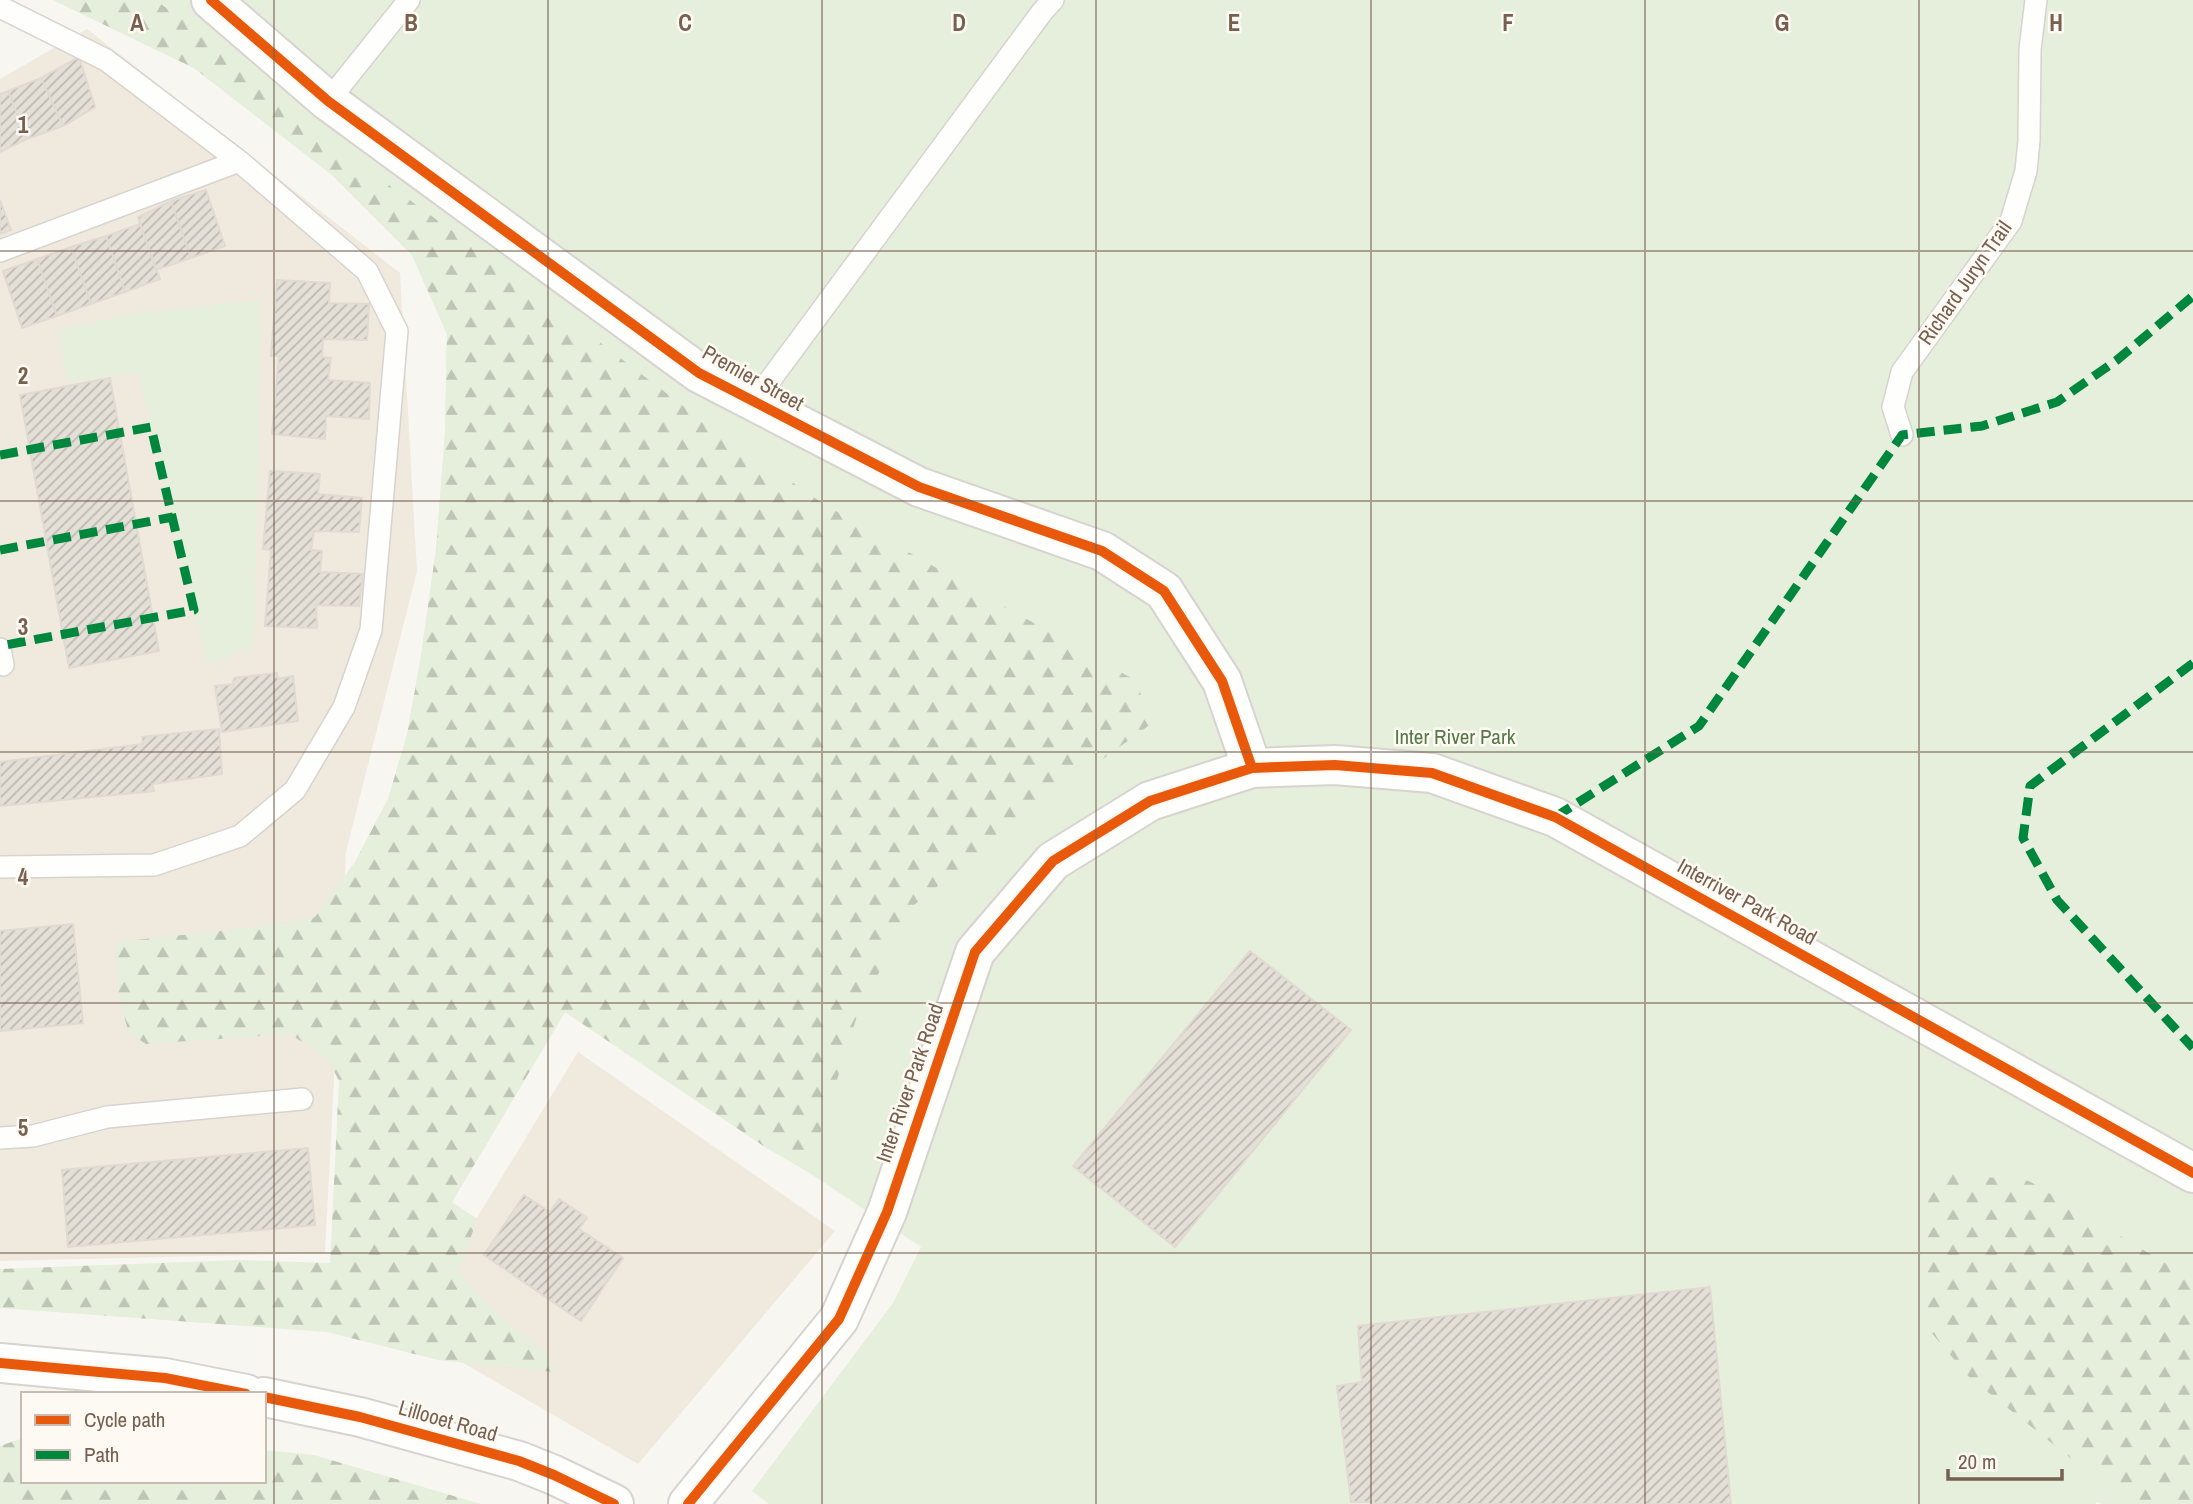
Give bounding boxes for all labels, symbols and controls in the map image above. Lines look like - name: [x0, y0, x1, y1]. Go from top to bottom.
- text: A: [130, 7, 144, 38]
- text: B: [404, 7, 418, 38]
- text: C: [678, 7, 692, 38]
- text: D: [952, 7, 966, 38]
- text: E: [1228, 7, 1240, 38]
- text: F: [1502, 7, 1514, 38]
- text: G: [1775, 7, 1789, 38]
- text: H: [2049, 7, 2063, 38]
- text: 1: [18, 109, 29, 140]
- street label: Richard Juryn Trail: [1911, 215, 2018, 351]
- street label: Premier Street: [697, 338, 809, 417]
- text: 2: [18, 360, 28, 391]
- text: 3: [18, 611, 28, 642]
- park label: Inter River Park: [1395, 722, 1516, 751]
- street label: Interriver Park Road: [1672, 851, 1822, 952]
- text: 4: [18, 861, 29, 892]
- street label: Inter River Park Road: [869, 999, 950, 1166]
- text: 5: [18, 1112, 28, 1143]
- legend: [21, 1392, 266, 1483]
- street label: Lillooet Road: [395, 1393, 501, 1448]
- text: Cycle path: [84, 1405, 165, 1434]
- scale bar: [1948, 1438, 2062, 1482]
- text: Path: [84, 1440, 119, 1469]
- text: 20 m: [1958, 1447, 1996, 1476]

